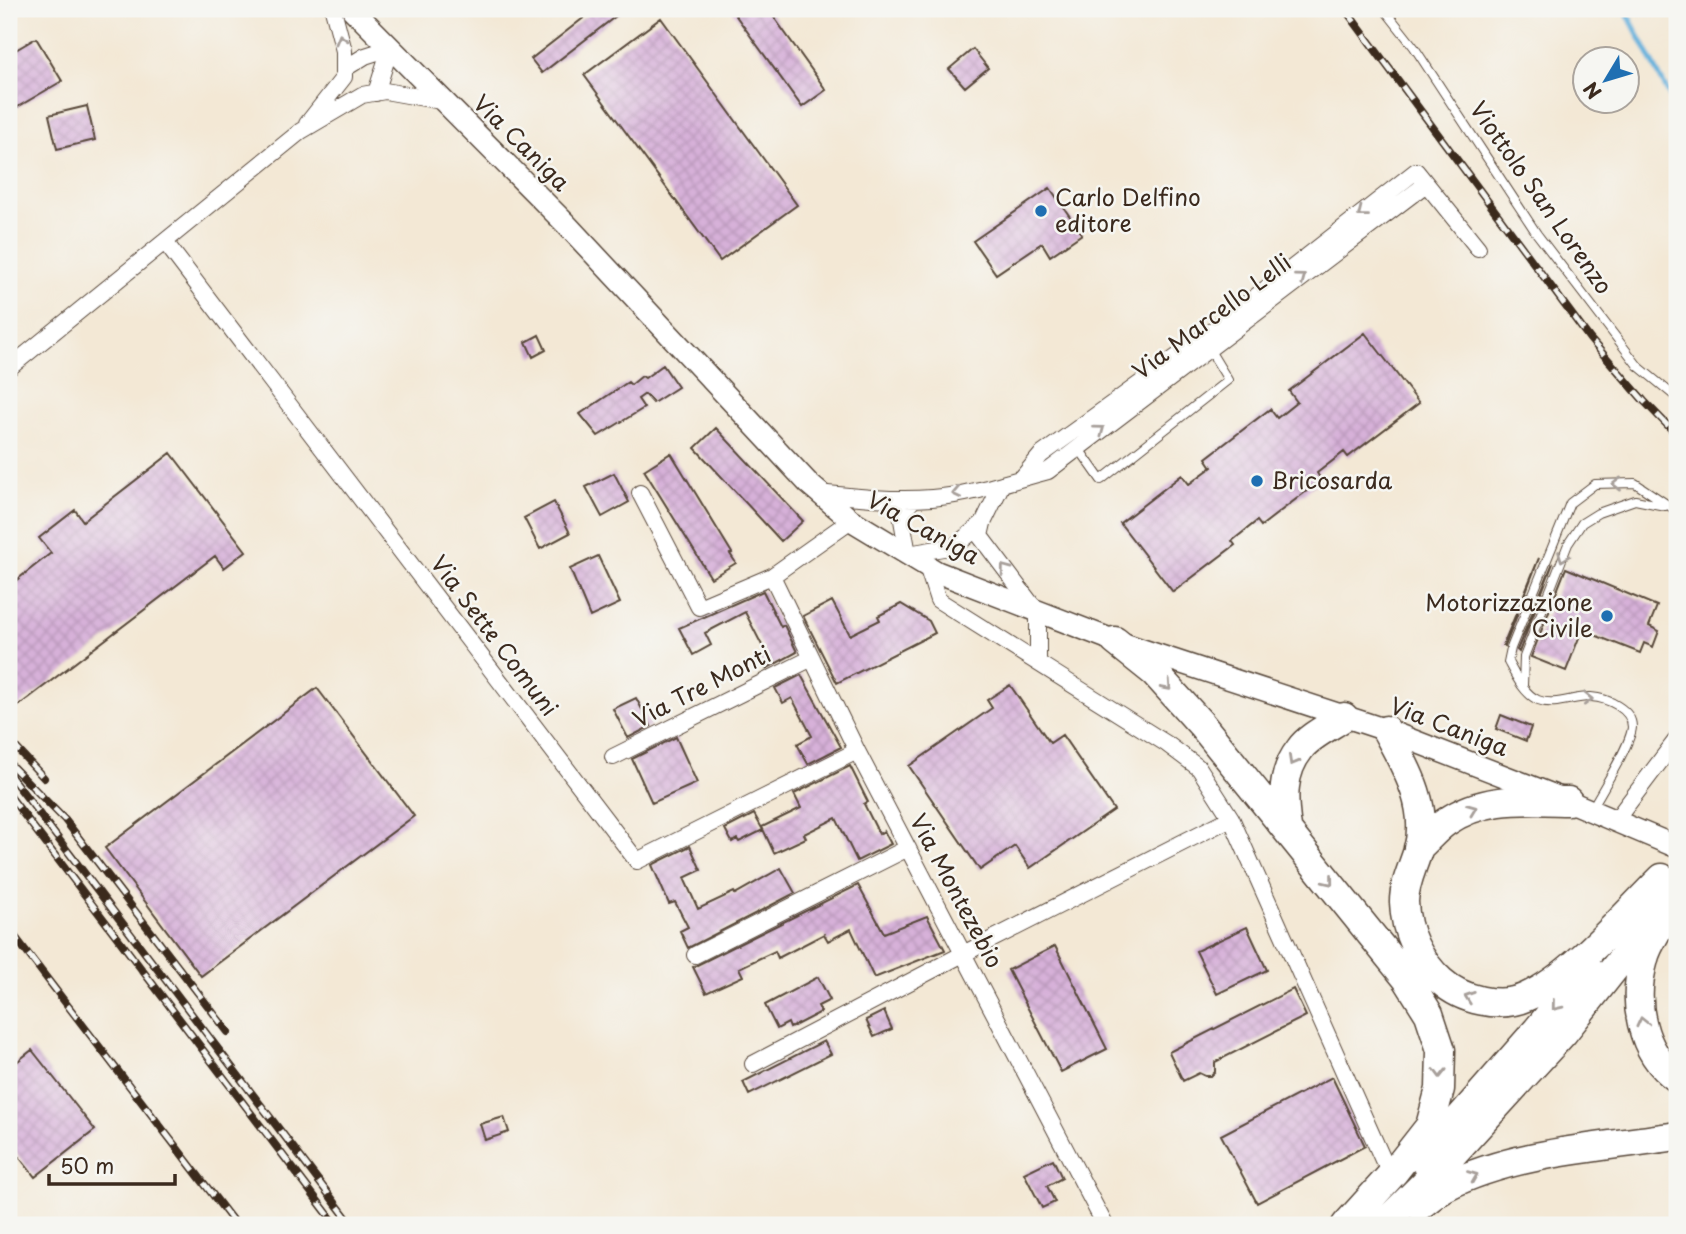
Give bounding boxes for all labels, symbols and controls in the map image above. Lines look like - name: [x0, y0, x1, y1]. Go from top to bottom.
- one-way arrow: [335, 33, 349, 45]
- north arrow: [1570, 46, 1640, 116]
- text: N: [1576, 77, 1607, 106]
- street label: Via Caniga: [466, 86, 579, 199]
- street label: Viottolo San Lorenzo: [1462, 94, 1622, 301]
- place label: Carlo Delfino editore: [1055, 179, 1201, 240]
- marker: Carlo Delfino editore: [1033, 203, 1049, 219]
- one-way arrow: [1358, 205, 1370, 218]
- street label: Via Marcello Lelli: [1124, 244, 1298, 387]
- one-way arrow: [1293, 274, 1306, 287]
- one-way arrow: [1092, 426, 1105, 438]
- place label: Bricosarda: [1271, 462, 1393, 497]
- marker: Bricosarda: [1249, 473, 1265, 489]
- one-way arrow: [1611, 476, 1622, 491]
- street label: Via Caniga: [861, 481, 987, 572]
- one-way arrow: [951, 485, 963, 499]
- street label: Via Sette Comuni: [423, 547, 568, 723]
- one-way arrow: [1557, 550, 1571, 562]
- one-way arrow: [1000, 564, 1013, 577]
- place label: Motorizzazione Civile: [1425, 584, 1593, 645]
- marker: Motorizzazione Civile: [1599, 608, 1615, 624]
- street label: Via Tre Monti: [626, 636, 777, 736]
- one-way arrow: [1159, 678, 1171, 691]
- street label: Via Caniga: [1385, 687, 1514, 764]
- one-way arrow: [1583, 691, 1594, 707]
- one-way arrow: [1288, 753, 1301, 766]
- one-way arrow: [1466, 803, 1478, 817]
- street label: Via Montezebio: [902, 807, 1013, 974]
- one-way arrow: [1321, 874, 1334, 886]
- one-way arrow: [1464, 991, 1476, 1005]
- one-way arrow: [1552, 999, 1565, 1011]
- one-way arrow: [1636, 1016, 1650, 1028]
- one-way arrow: [1432, 1068, 1448, 1079]
- scale bar: [49, 1143, 175, 1187]
- text: 50 m: [60, 1149, 114, 1181]
- one-way arrow: [1466, 1171, 1478, 1185]

